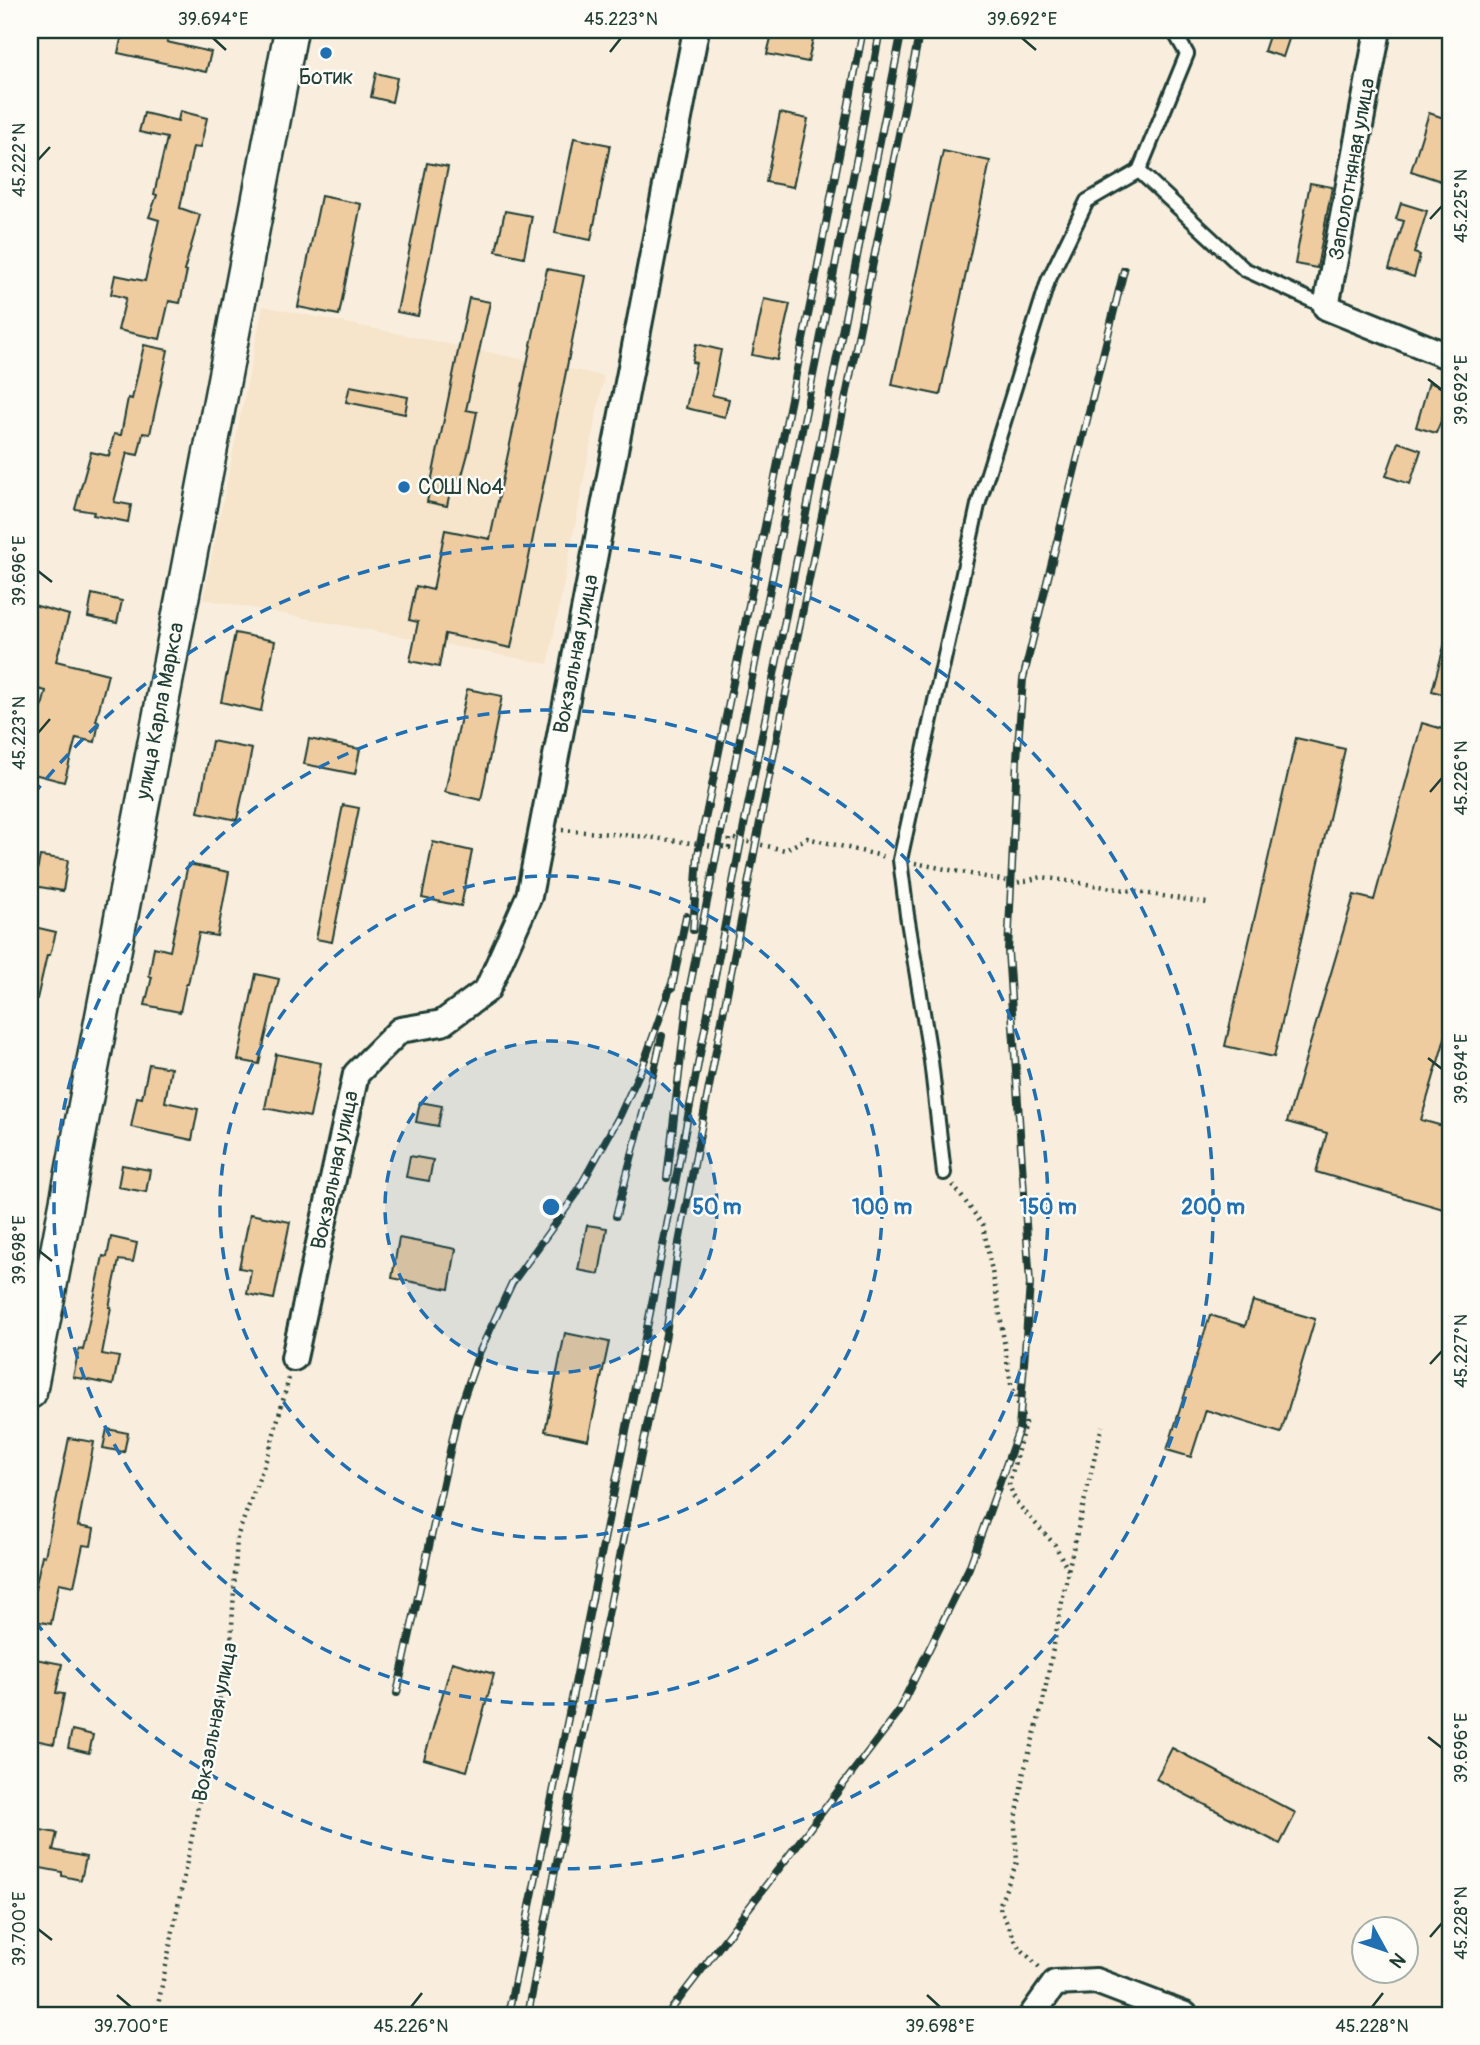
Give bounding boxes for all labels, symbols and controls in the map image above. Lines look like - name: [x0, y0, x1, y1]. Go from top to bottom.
- text: 39.694°E: [178, 8, 248, 31]
- text: 45.223°N: [584, 8, 658, 31]
- text: 39.692°E: [987, 8, 1057, 31]
- marker: Ботик: [318, 45, 334, 61]
- place label: Ботик: [299, 64, 353, 91]
- street label: Заполотняная улица: [1323, 76, 1381, 262]
- text: 45.222°N: [8, 123, 31, 197]
- text: 45.225°N: [1450, 169, 1473, 243]
- text: 39.692°E: [1450, 355, 1473, 425]
- place label: СОШ №4: [418, 474, 504, 501]
- marker: СОШ №4: [396, 479, 412, 495]
- text: 39.696°E: [8, 536, 31, 606]
- street label: Вокзальная улица: [547, 572, 605, 736]
- street label: улица Карла Маркса: [129, 620, 190, 803]
- text: 45.223°N: [8, 696, 31, 770]
- text: 45.226°N: [1450, 741, 1473, 815]
- text: 39.694°E: [1450, 1034, 1473, 1104]
- street label: Вокзальная улица: [305, 1088, 365, 1252]
- text: 50 m: [693, 1194, 742, 1221]
- text: 100 m: [852, 1194, 912, 1221]
- text: 150 m: [1019, 1194, 1077, 1221]
- text: 200 m: [1181, 1194, 1245, 1221]
- centre of rings: [539, 1195, 563, 1219]
- text: 39.698°E: [8, 1215, 31, 1285]
- text: 45.227°N: [1450, 1314, 1473, 1388]
- street label: Вокзальная улица: [186, 1640, 244, 1804]
- text: 39.696°E: [1450, 1713, 1473, 1783]
- text: 45.228°N: [1450, 1886, 1473, 1960]
- text: 39.700°E: [8, 1892, 31, 1966]
- north arrow: [1350, 1916, 1420, 1986]
- text: N: [1384, 1948, 1411, 1973]
- text: 39.700°E: [94, 2015, 168, 2038]
- text: 45.226°N: [374, 2015, 448, 2038]
- text: 39.698°E: [905, 2015, 975, 2038]
- text: 45.228°N: [1335, 2015, 1409, 2038]

